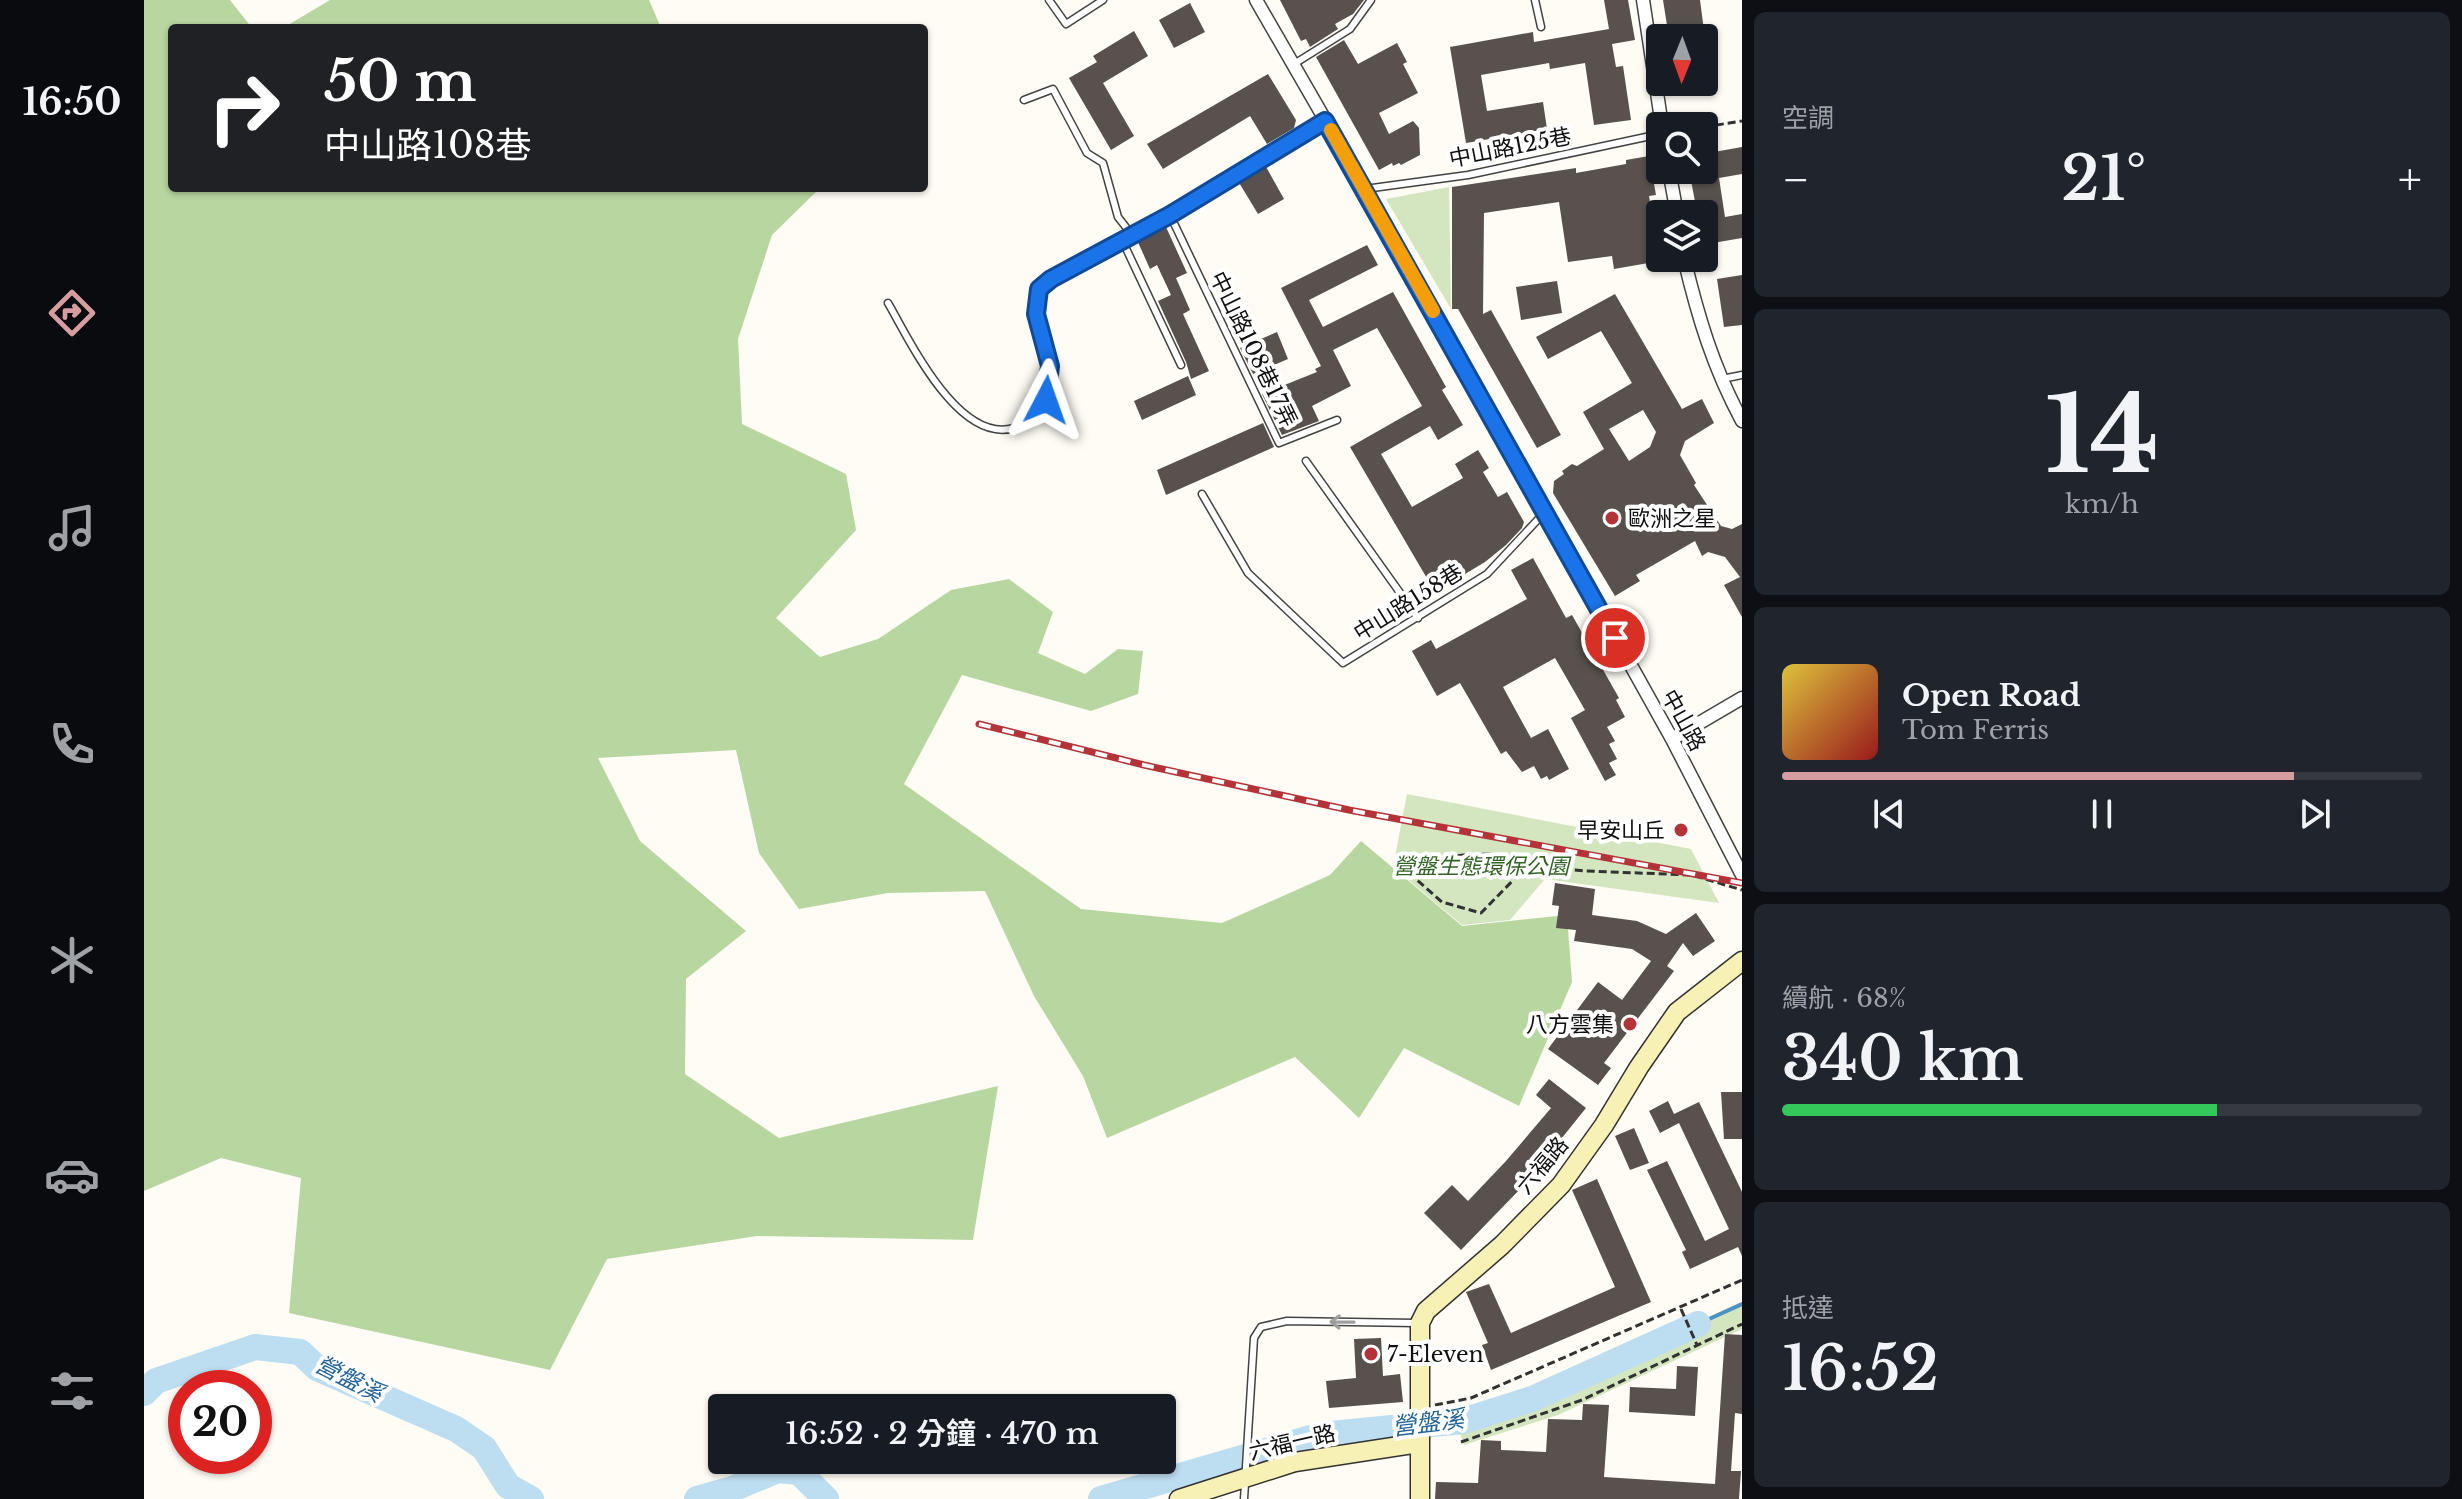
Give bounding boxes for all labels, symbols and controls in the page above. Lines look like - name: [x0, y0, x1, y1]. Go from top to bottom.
- north arrow: [1646, 24, 1718, 96]
- map controls: [1646, 24, 1718, 272]
- text: 50 m: [324, 47, 476, 116]
- icon: right: [192, 56, 296, 160]
- text: 16:50: [23, 80, 121, 125]
- text: 空調: [1782, 102, 1834, 134]
- button: search: [1646, 112, 1718, 184]
- street label: 中山路125巷: [1447, 122, 1573, 173]
- text: 中山路108巷: [324, 123, 532, 168]
- text: 21°: [2061, 142, 2146, 216]
- text: −: [1782, 152, 1810, 207]
- text: +: [2398, 152, 2422, 207]
- button: layers: [1646, 200, 1718, 272]
- street label: 中山路108巷17弄: [1204, 267, 1303, 431]
- icon: directions: [44, 285, 100, 341]
- position arrow: [1004, 358, 1088, 442]
- text: 14: [2045, 371, 2159, 500]
- text: km/h: [2065, 488, 2139, 520]
- icon: music: [44, 500, 100, 556]
- place label: 歐洲之星: [1628, 505, 1716, 532]
- marker: 歐洲之星: [1603, 509, 1621, 527]
- street label: 中山路158巷: [1349, 558, 1468, 647]
- pin: [1581, 604, 1649, 672]
- icon: arrive: [1593, 616, 1637, 660]
- text: Open Road: [1902, 677, 2081, 714]
- street label: 中山路: [1656, 685, 1711, 756]
- text: Tom Ferris: [1902, 714, 2049, 746]
- icon: phone: [44, 716, 100, 772]
- icon: previous: [1867, 792, 1911, 836]
- icon: pause: [2080, 792, 2124, 836]
- icon: next: [2293, 792, 2337, 836]
- place label: 早安山丘: [1577, 817, 1665, 844]
- marker: 早安山丘: [1672, 821, 1690, 839]
- park label: 營盤生態環保公園: [1393, 853, 1572, 880]
- icon: climate: [44, 932, 100, 988]
- text: 續航 · 68%: [1782, 982, 1906, 1014]
- place label: 八方雲集: [1526, 1011, 1614, 1038]
- marker: 八方雲集: [1621, 1015, 1639, 1033]
- text: 340 km: [1782, 1022, 2024, 1096]
- street label: 六福路: [1511, 1131, 1574, 1199]
- icon: car: [44, 1147, 100, 1203]
- text: 抵達: [1782, 1292, 1834, 1324]
- one-way arrow: [1329, 1314, 1356, 1330]
- text: 16:52: [1782, 1332, 1939, 1406]
- place label: 7-Eleven: [1387, 1341, 1484, 1368]
- marker: 7-Eleven: [1362, 1345, 1380, 1363]
- water label: 營盤溪: [311, 1349, 391, 1409]
- icon: filters: [44, 1363, 100, 1419]
- speed limit sign: 20: [168, 1370, 272, 1474]
- water label: 營盤溪: [1390, 1403, 1468, 1441]
- text: 16:52 · 2 分鐘 · 470 m: [785, 1415, 1099, 1452]
- street label: 六福一路: [1246, 1419, 1338, 1466]

